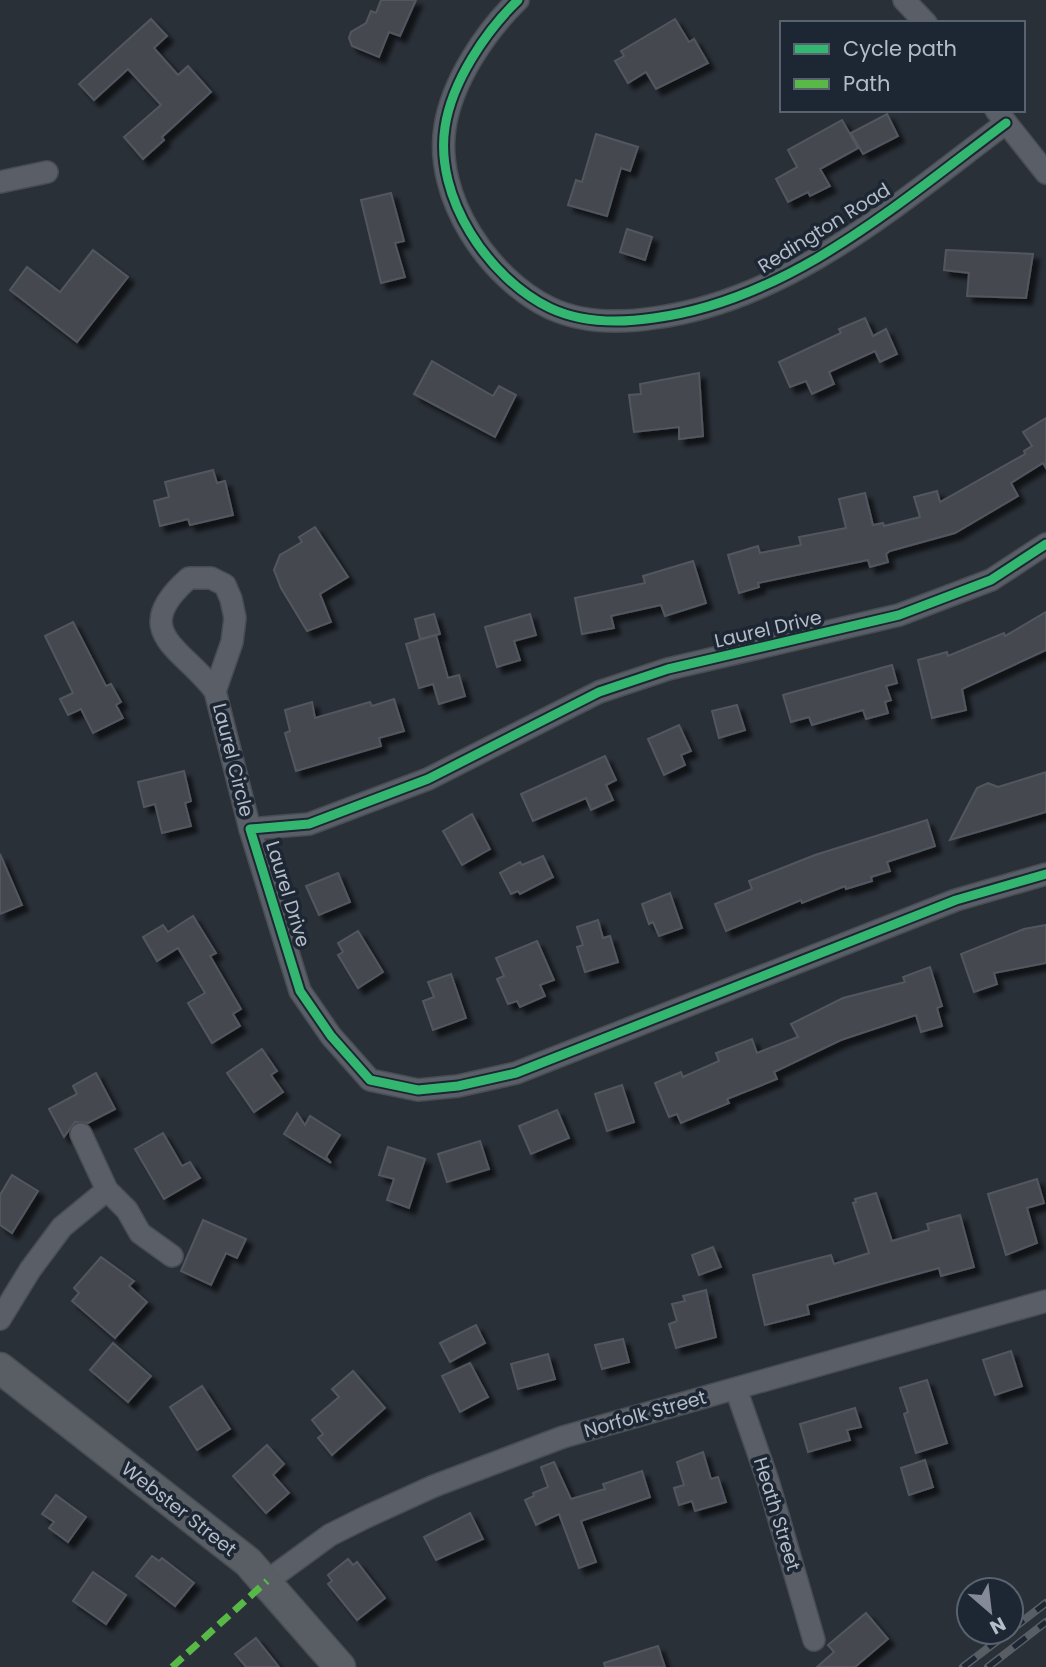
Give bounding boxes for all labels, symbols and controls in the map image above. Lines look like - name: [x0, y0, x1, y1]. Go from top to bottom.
- legend: [780, 21, 1025, 112]
- text: Cycle path: [843, 34, 957, 63]
- text: Path: [843, 69, 890, 98]
- street label: Redington Road: [753, 176, 895, 280]
- street label: Laurel Drive: [712, 604, 824, 654]
- street label: Laurel Circle: [206, 700, 260, 820]
- street label: Laurel Drive: [259, 838, 317, 950]
- street label: Norfolk Street: [581, 1384, 709, 1444]
- street label: Heath Street: [747, 1454, 807, 1574]
- street label: Webster Street: [116, 1455, 242, 1563]
- north arrow: [955, 1576, 1025, 1646]
- text: N: [985, 1610, 1010, 1641]

